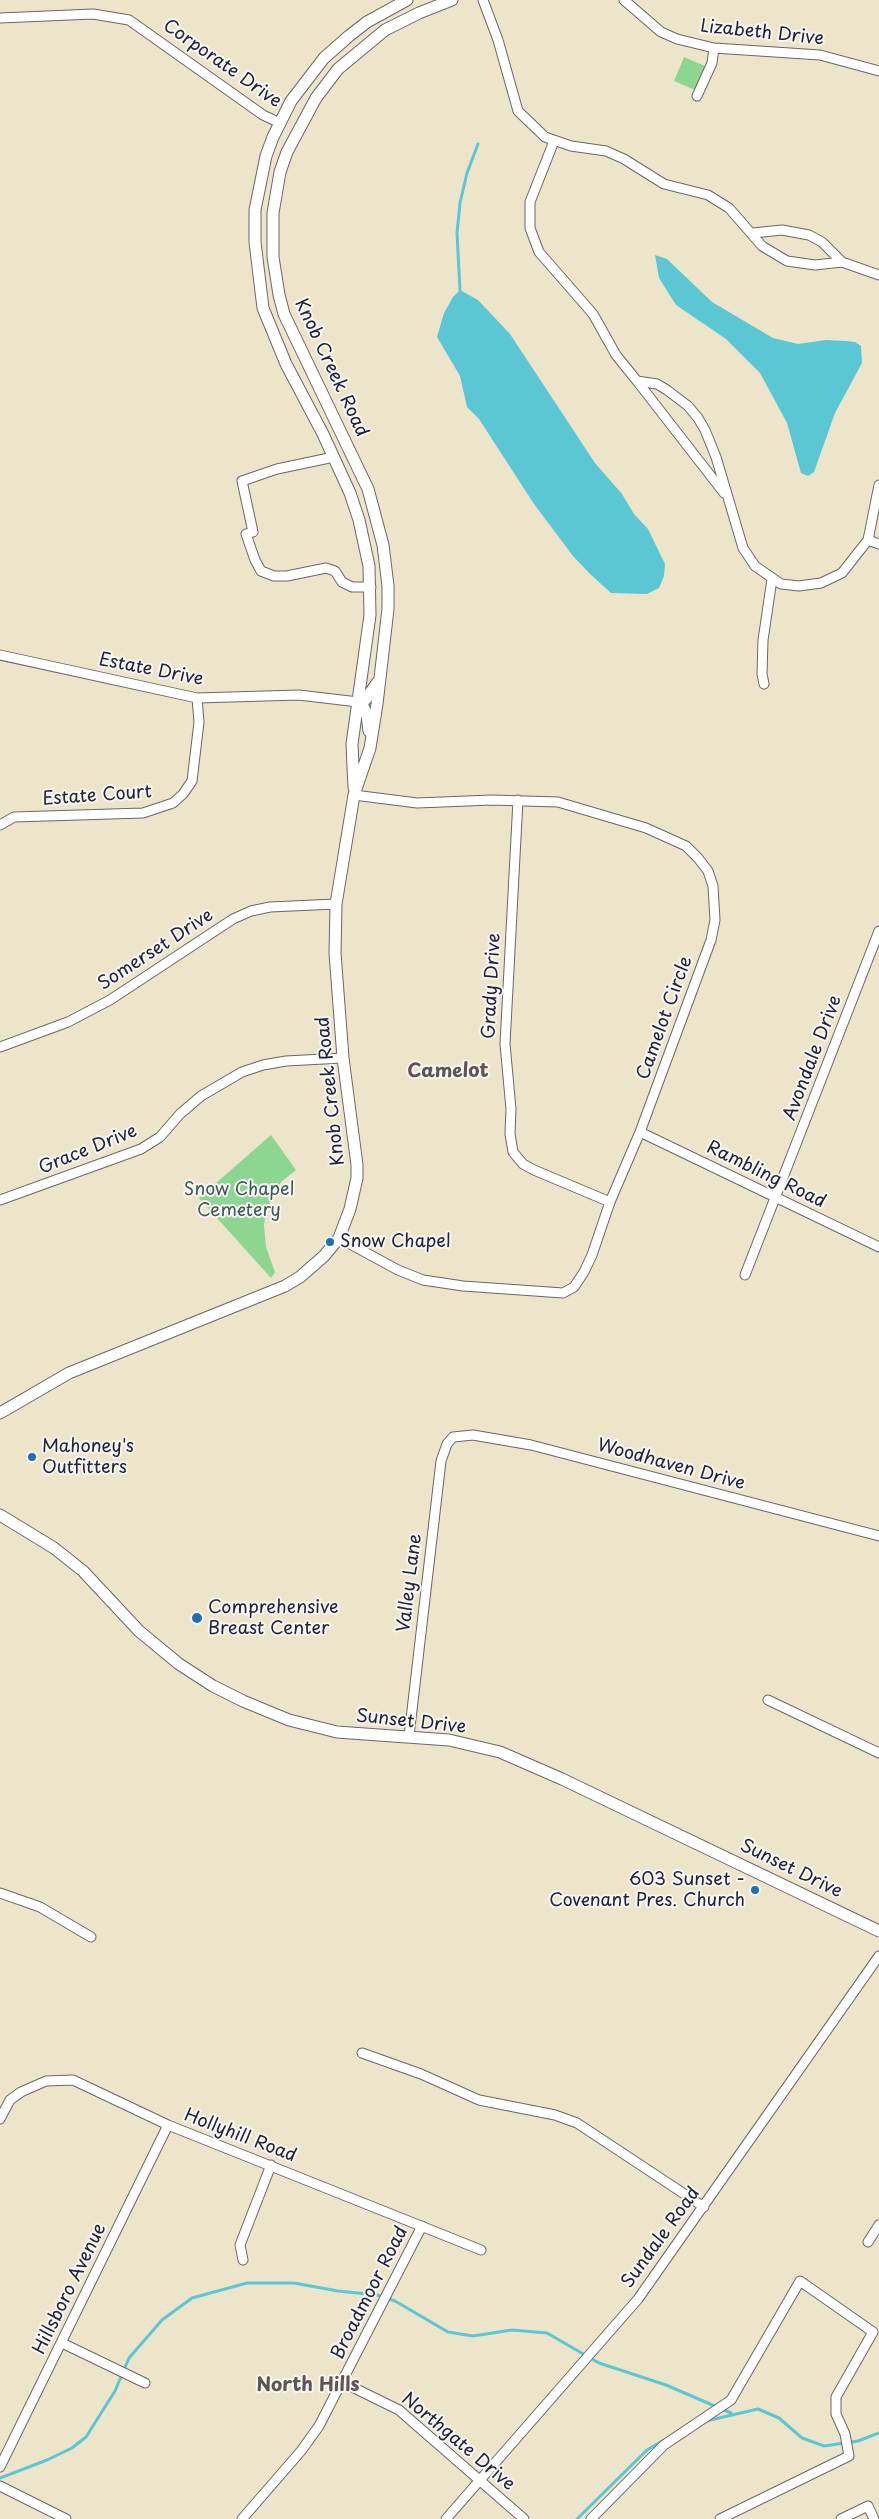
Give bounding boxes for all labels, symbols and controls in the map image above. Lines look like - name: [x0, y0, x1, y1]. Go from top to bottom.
- street label: Corporate Drive: [159, 15, 285, 113]
- street label: Lizabeth Drive: [699, 16, 825, 50]
- street label: Knob Creek Road: [290, 296, 372, 440]
- street label: Estate Drive: [97, 649, 205, 691]
- street label: Estate Court: [42, 781, 152, 811]
- street label: Somerset Drive: [94, 905, 218, 995]
- street label: Grady Drive: [478, 933, 506, 1039]
- street label: Camelot Circle: [633, 953, 697, 1083]
- street label: Avondale Drive: [779, 992, 847, 1124]
- street label: Knob Creek Road: [312, 1015, 350, 1167]
- district label: Camelot: [407, 1061, 489, 1083]
- street label: Grace Drive: [36, 1121, 140, 1179]
- street label: Rambling Road: [703, 1137, 829, 1213]
- park label: Snow Chapel Cemetery: [184, 1179, 294, 1222]
- place label: Snow Chapel: [340, 1231, 451, 1253]
- marker: Snow Chapel: [324, 1236, 336, 1248]
- street label: Woodhaven Drive: [595, 1435, 747, 1495]
- place label: Mahoney's Outfitters: [42, 1436, 134, 1478]
- marker: Mahoney's Outfitters: [26, 1451, 38, 1463]
- street label: Valley Lane: [393, 1532, 427, 1634]
- place label: Comprehensive Breast Center: [208, 1597, 339, 1640]
- marker: Comprehensive Breast Center: [190, 1611, 204, 1625]
- street label: Sunset Drive: [355, 1705, 467, 1739]
- street label: Sunset Drive: [737, 1835, 845, 1903]
- place label: 603 Sunset - Covenant Pres. Church: [549, 1869, 745, 1912]
- marker: 603 Sunset - Covenant Pres. Church: [749, 1884, 761, 1896]
- street label: Hollyhill Road: [181, 2105, 299, 2167]
- street label: Sundale Road: [617, 2183, 705, 2293]
- street label: Hillsboro Avenue: [29, 2220, 111, 2358]
- street label: Broadmoor Road: [327, 2223, 413, 2363]
- district label: North Hills: [256, 2375, 360, 2397]
- street label: Northgate Drive: [397, 2388, 519, 2496]

